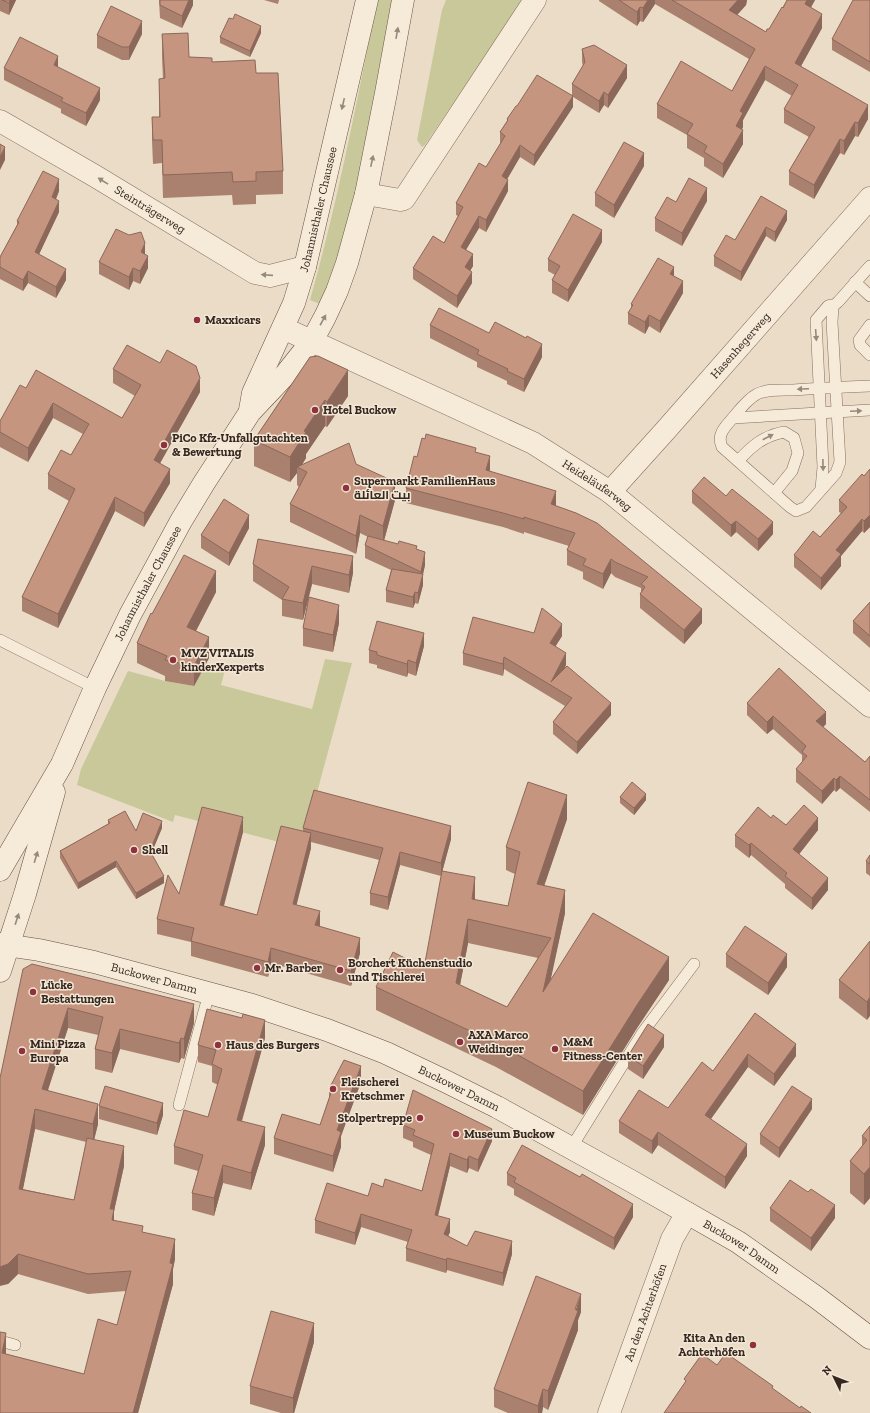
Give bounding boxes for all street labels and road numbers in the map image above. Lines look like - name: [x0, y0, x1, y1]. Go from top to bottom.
- street label: Johannisthaler Chaussee: [297, 145, 340, 274]
- street label: Steinträgerweg: [112, 182, 188, 236]
- street label: Hasenhegerweg: [707, 309, 773, 381]
- street label: Heideläuferweg: [560, 456, 635, 514]
- street label: Johannisthaler Chaussee: [112, 523, 184, 643]
- street label: Buckower Damm: [109, 960, 199, 997]
- street label: Buckower Damm: [416, 1062, 503, 1114]
- street label: Buckower Damm: [701, 1217, 783, 1277]
- street label: An den Achterhöfen: [621, 1261, 670, 1363]

